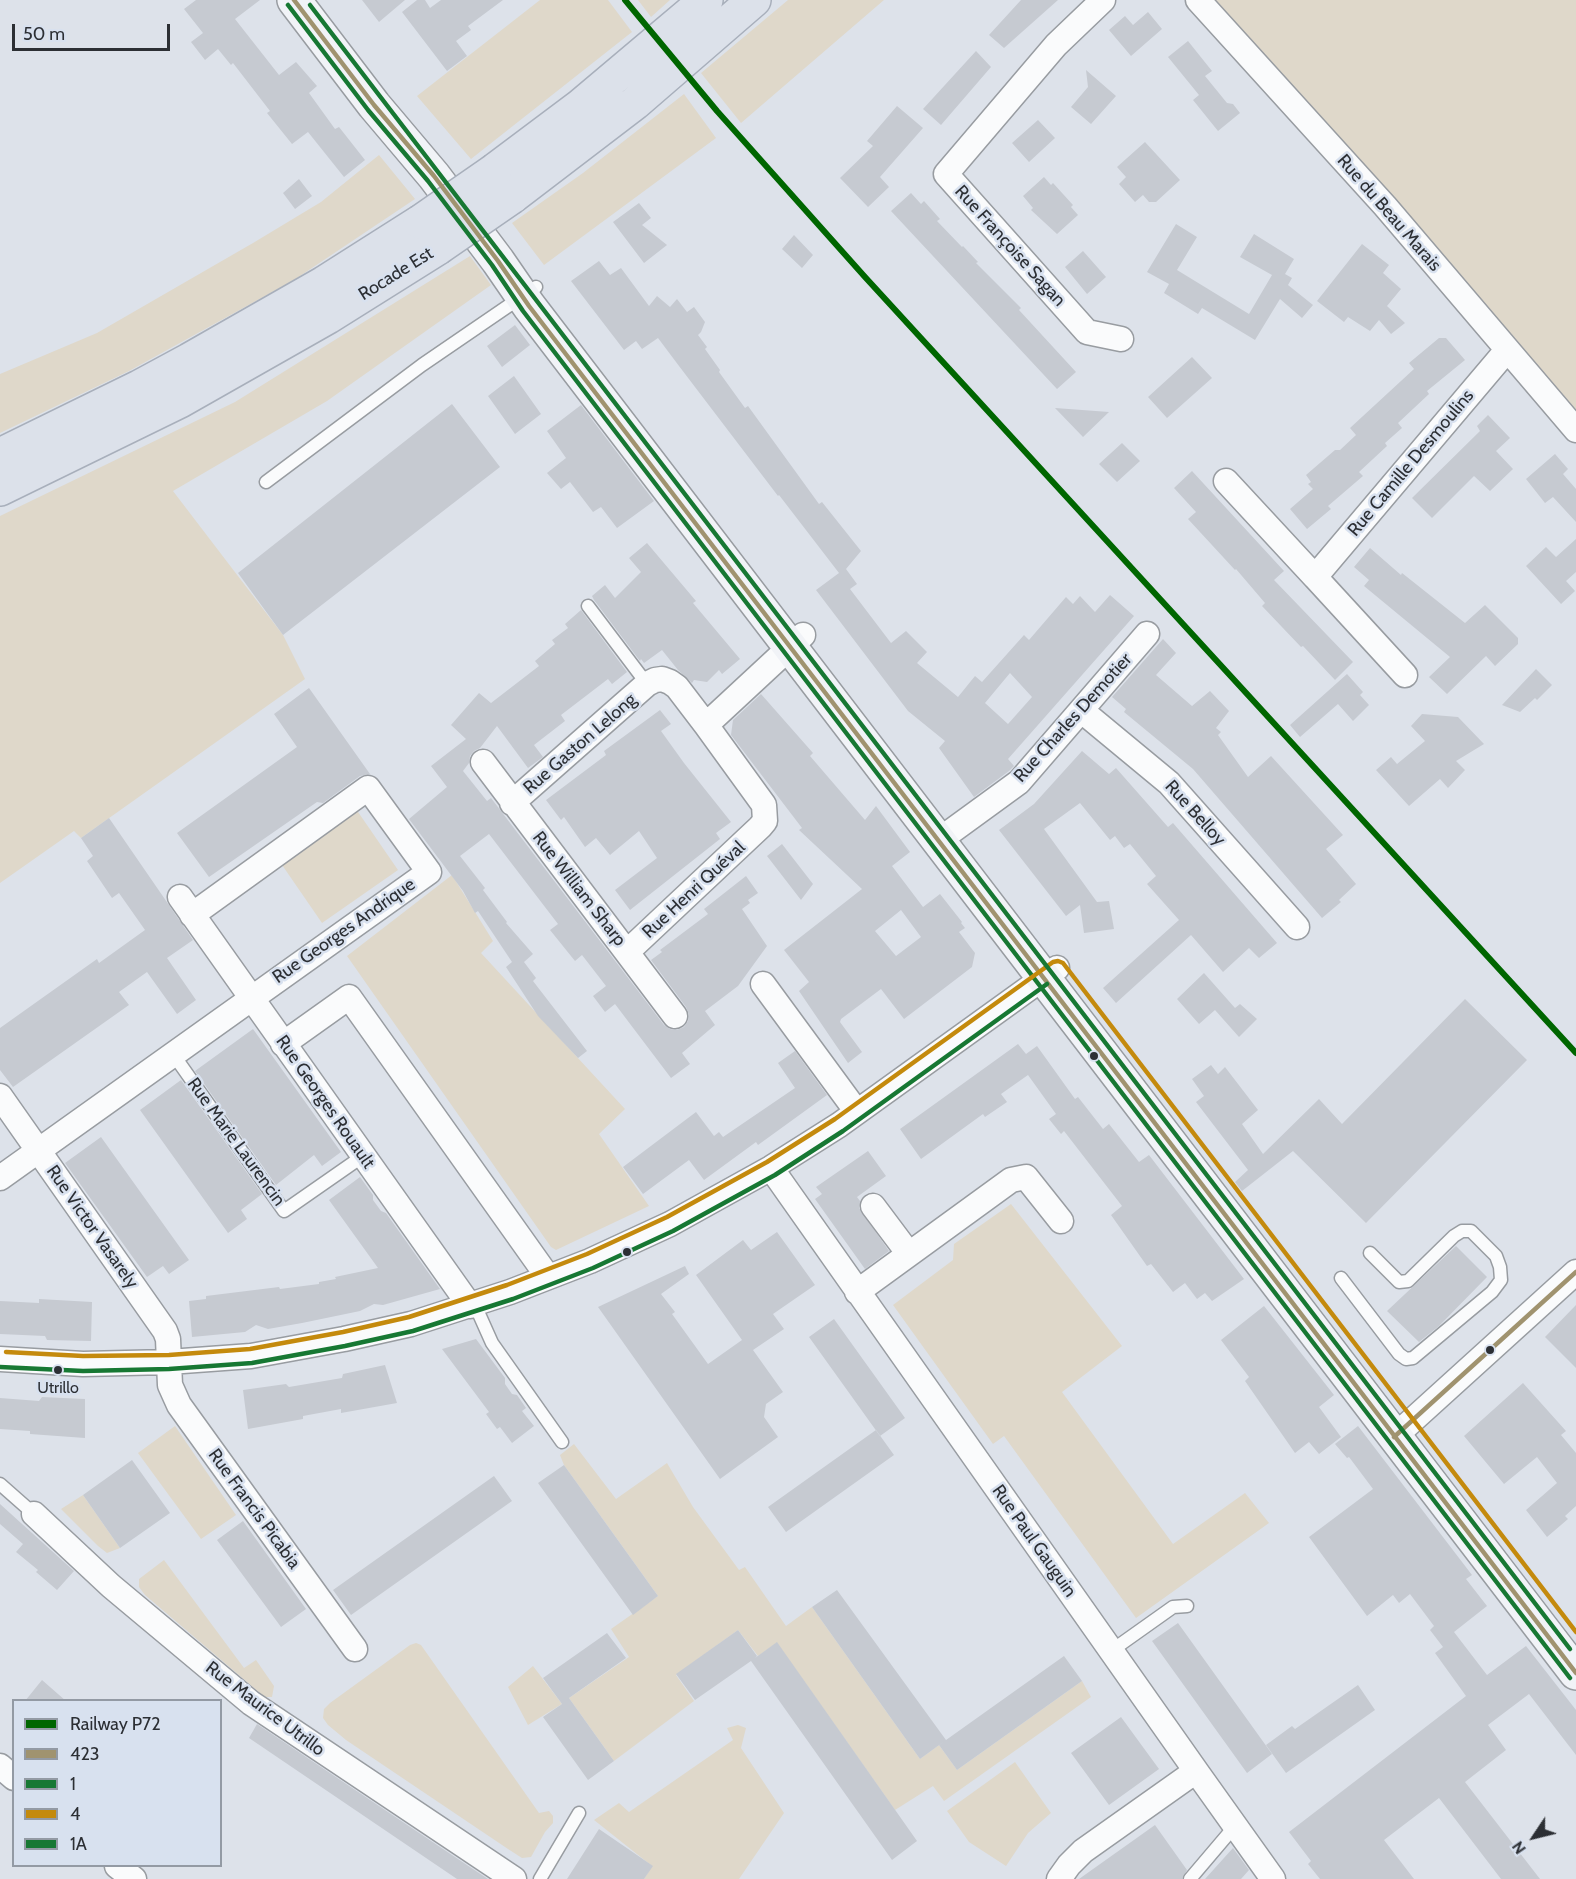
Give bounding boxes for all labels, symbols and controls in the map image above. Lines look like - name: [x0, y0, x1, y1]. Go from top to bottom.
- scale bar: [15, 12, 172, 50]
- text: 50 m: [23, 23, 65, 45]
- street label: Rue du Beau Marais: [1332, 150, 1446, 276]
- street label: Rue Françoise Sagan: [950, 181, 1070, 311]
- street label: Rocade Est: [355, 243, 437, 305]
- street label: Rue Camille Desmoulins: [1343, 385, 1479, 541]
- street label: Rue Charles Demotier: [1009, 649, 1137, 787]
- street label: Rue Gaston Lelong: [519, 689, 641, 799]
- street label: Rue Belloy: [1160, 776, 1230, 850]
- street label: Rue William Sharp: [528, 827, 630, 951]
- street label: Rue Henri Quéval: [638, 837, 750, 943]
- street label: Rue Georges Andrique: [269, 874, 419, 988]
- street label: Rue Georges Rouault: [271, 1031, 379, 1173]
- unlabelled marker: [1088, 1050, 1100, 1062]
- street label: Rue Marie Laurencin: [182, 1074, 290, 1210]
- street label: Rue Victor Vasarely: [41, 1161, 143, 1293]
- unlabelled marker: [621, 1246, 633, 1258]
- unlabelled marker: [1484, 1344, 1496, 1356]
- marker: Utrillo: [52, 1364, 64, 1376]
- place label: Utrillo: [37, 1378, 79, 1398]
- street label: Rue Francis Picabia: [203, 1445, 305, 1573]
- street label: Rue Paul Gauguin: [987, 1481, 1081, 1601]
- street label: Rue Maurice Utrillo: [201, 1657, 329, 1761]
- legend: [12, 1699, 222, 1867]
- text: Railway P72: [70, 1713, 161, 1735]
- text: 423: [70, 1743, 100, 1765]
- text: 1: [70, 1773, 76, 1795]
- text: 4: [70, 1803, 80, 1825]
- north arrow: [1504, 1807, 1564, 1867]
- text: 1A: [70, 1833, 87, 1855]
- text: N: [1508, 1838, 1530, 1858]

